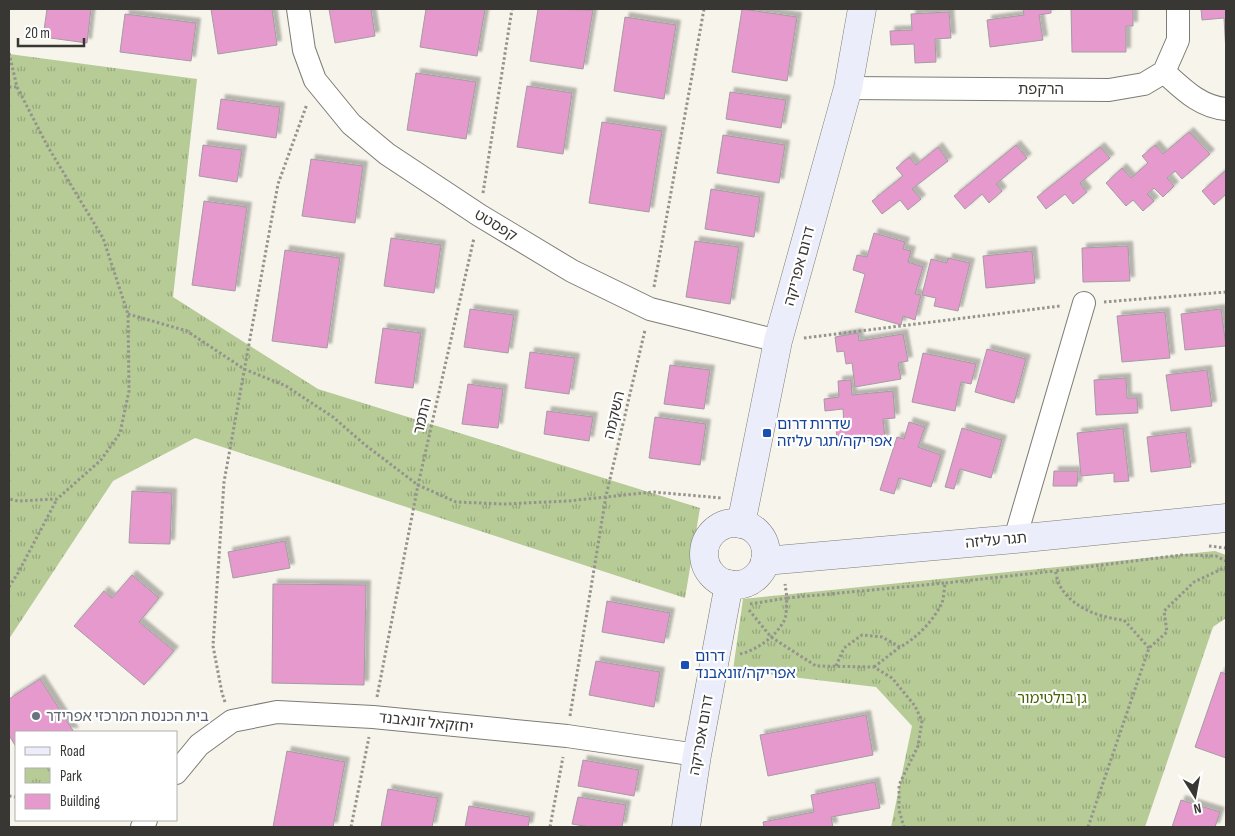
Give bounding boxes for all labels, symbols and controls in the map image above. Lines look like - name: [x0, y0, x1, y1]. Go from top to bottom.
- scale bar: [18, 15, 84, 47]
- text: 20 m: [25, 24, 50, 43]
- street label: הרקפת: [1018, 80, 1064, 99]
- street label: קפסטט: [471, 205, 521, 246]
- street label: דרום אפריקה: [780, 224, 819, 308]
- street label: השקמה: [600, 389, 629, 441]
- street label: התמר: [409, 396, 436, 436]
- place label: שדרות דרום אפריקה/תגר עליזה: [777, 415, 892, 451]
- marker: שדרות דרום אפריקה/תגר עליזה: [761, 427, 773, 439]
- street label: תגר עליזה: [965, 528, 1028, 553]
- place label: דרום אפריקה/זונאבנד: [695, 647, 796, 683]
- marker: דרום אפריקה/זונאבנד: [679, 659, 691, 671]
- park label: גן בולטימור: [1017, 689, 1087, 708]
- street label: דרום אפריקה: [685, 693, 718, 777]
- place label: בית הכנסת המרכזי אפרידר: [46, 707, 209, 726]
- street label: יחזקאל זונאבנד: [378, 708, 474, 737]
- marker: בית הכנסת המרכזי אפרידר: [30, 710, 42, 722]
- legend: [15, 731, 178, 821]
- text: Road: [60, 742, 85, 761]
- text: Park: [60, 767, 82, 786]
- north arrow: [1170, 771, 1220, 821]
- text: Building: [60, 792, 100, 811]
- text: N: [1192, 799, 1203, 817]

